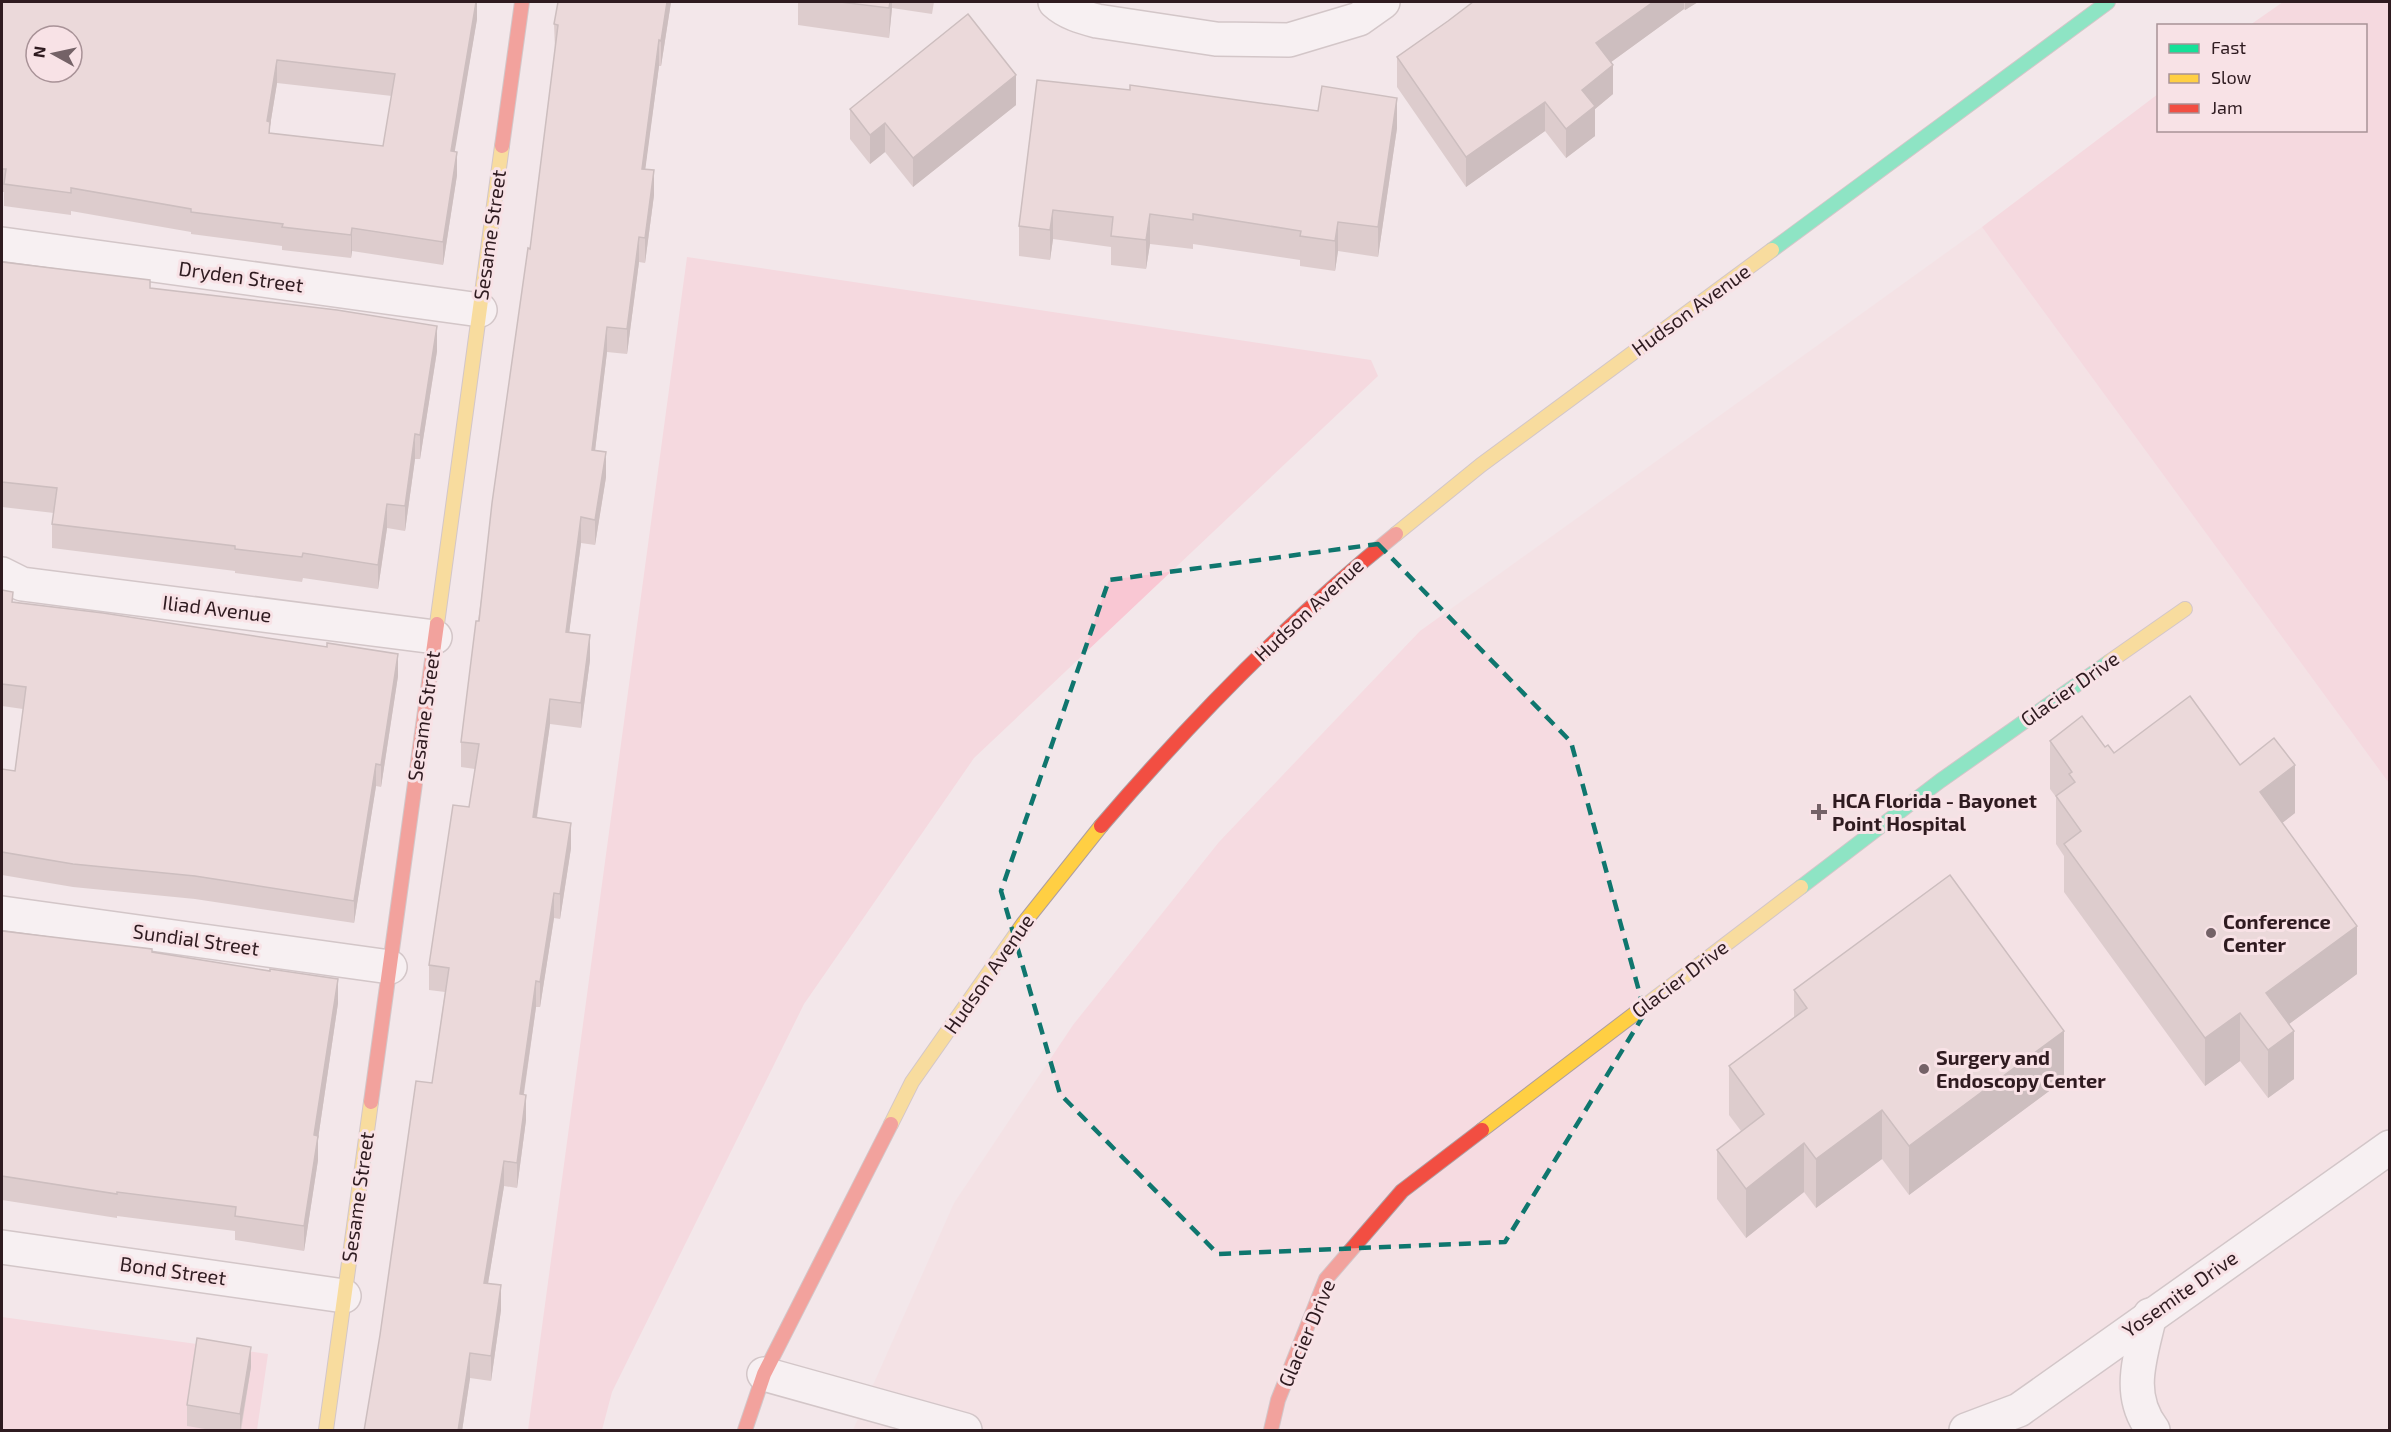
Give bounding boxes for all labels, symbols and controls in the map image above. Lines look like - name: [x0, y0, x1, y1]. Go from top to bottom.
- north arrow: [24, 24, 84, 84]
- legend: [2157, 24, 2367, 132]
- text: Fast: [2211, 36, 2246, 58]
- text: N: [28, 45, 49, 59]
- text: Slow: [2211, 66, 2252, 88]
- text: Jam: [2211, 96, 2243, 118]
- street label: Sesame Street: [468, 168, 510, 302]
- street label: Dryden Street: [177, 255, 305, 297]
- street label: Hudson Avenue: [1627, 258, 1754, 360]
- street label: Hudson Avenue: [1249, 553, 1368, 666]
- street label: Iliad Avenue: [161, 589, 273, 627]
- street label: Glacier Drive: [2016, 646, 2123, 731]
- street label: Sesame Street: [402, 649, 444, 783]
- place label: HCA Florida - Bayonet Point Hospital: [1832, 788, 2037, 835]
- marker: HCA Florida - Bayonet Point Hospital: [1810, 803, 1828, 821]
- street label: Hudson Avenue: [938, 909, 1038, 1038]
- place label: Conference Center: [2223, 909, 2331, 956]
- street label: Sundial Street: [132, 918, 261, 960]
- marker: Conference Center: [2204, 926, 2218, 940]
- street label: Glacier Drive: [1626, 934, 1732, 1022]
- place label: Surgery and Endoscopy Center: [1936, 1045, 2106, 1093]
- marker: Surgery and Endoscopy Center: [1917, 1062, 1931, 1076]
- street label: Sesame Street: [336, 1130, 378, 1264]
- street label: Yosemite Drive: [2117, 1245, 2242, 1342]
- street label: Bond Street: [119, 1251, 228, 1289]
- street label: Glacier Drive: [1273, 1275, 1339, 1390]

